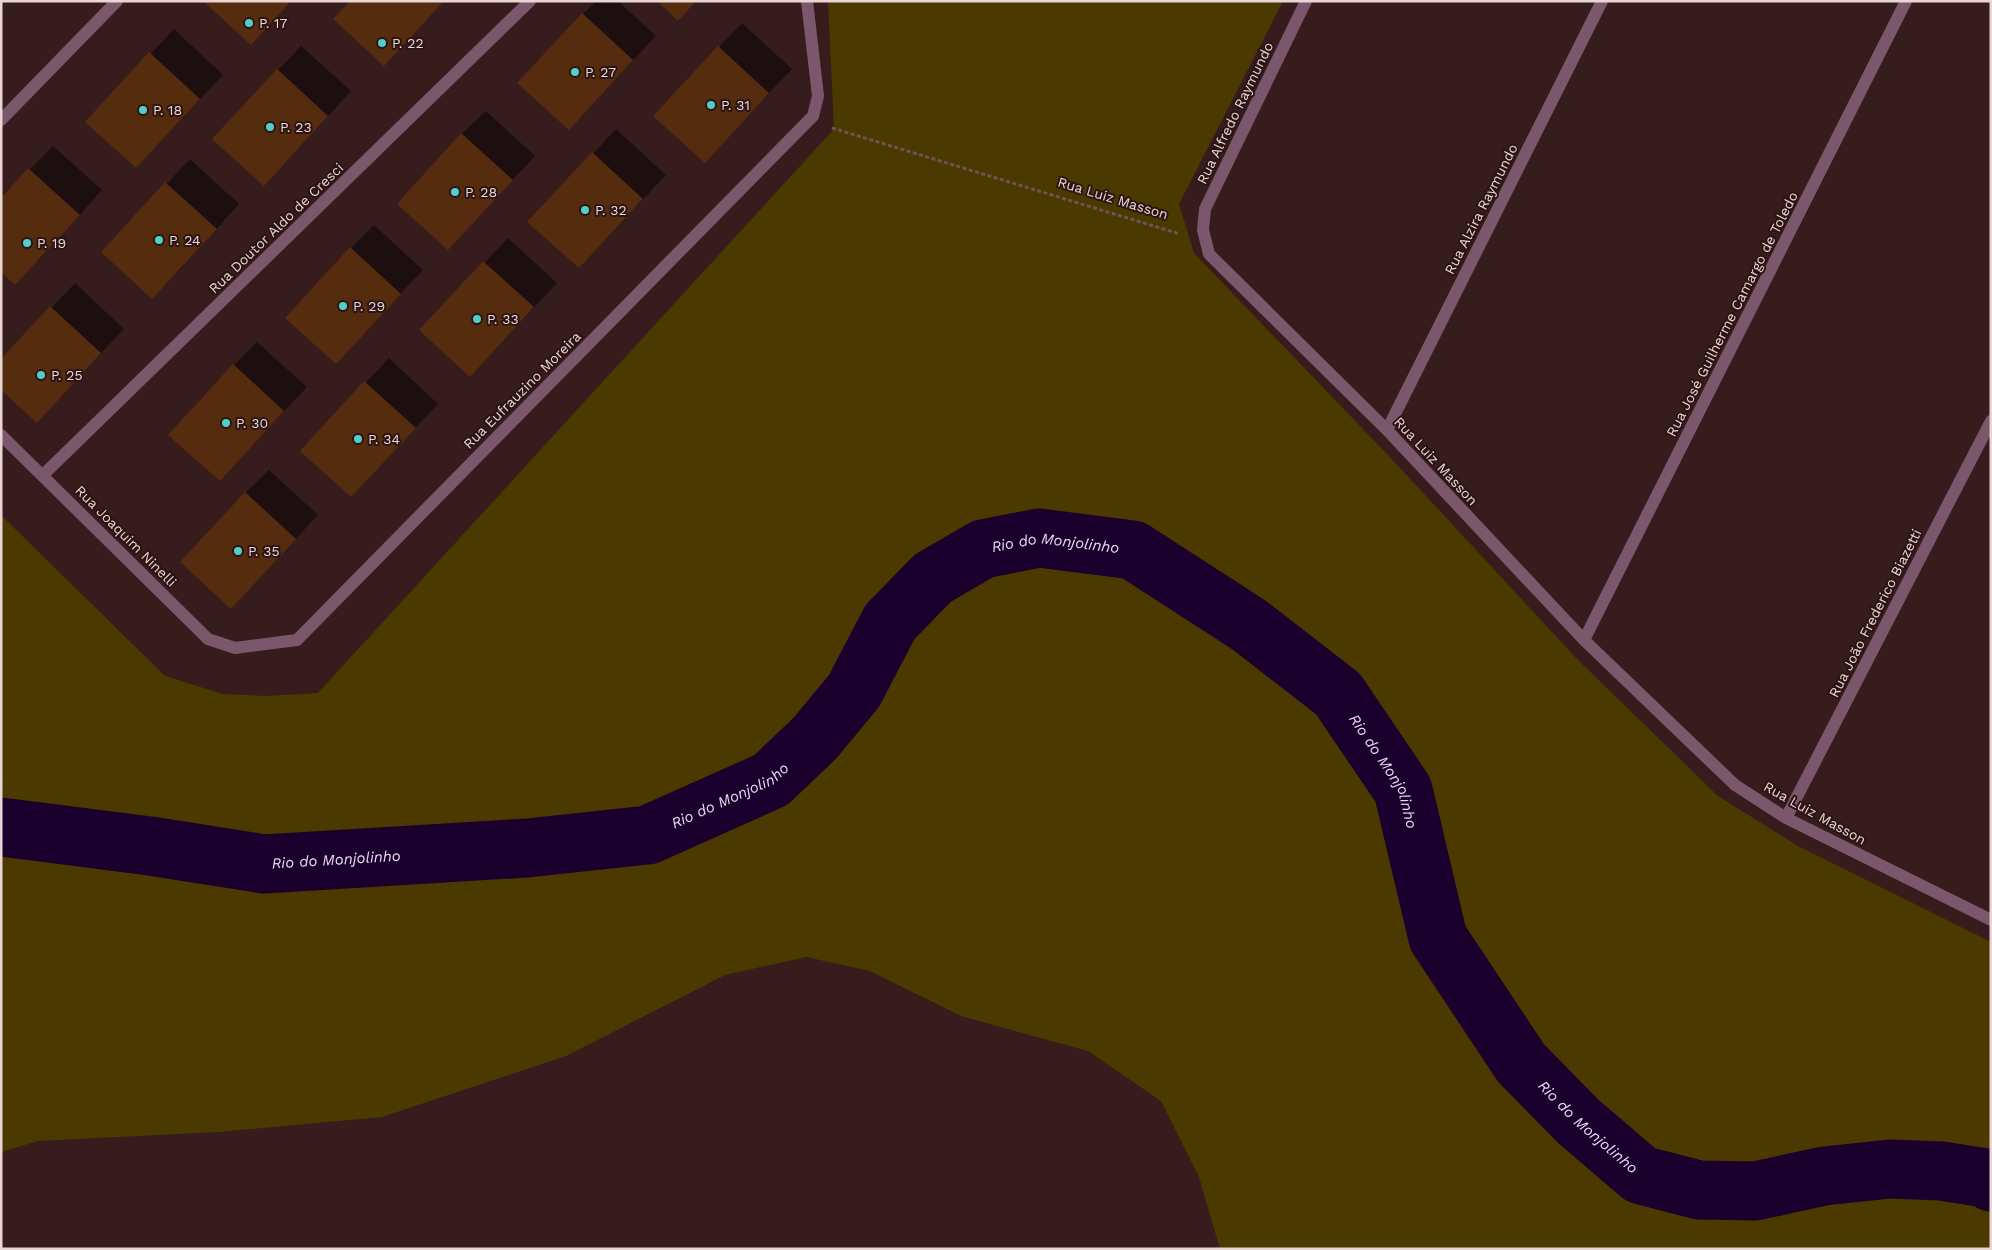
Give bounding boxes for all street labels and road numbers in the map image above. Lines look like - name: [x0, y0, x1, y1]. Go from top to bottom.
- street label: Rua Alfredo Raymundo: [1194, 39, 1276, 187]
- street label: Rua Alzira Raymundo: [1441, 141, 1521, 277]
- street label: Rua Doutor Aldo de Cresci: [206, 160, 346, 296]
- street label: Rua Luiz Masson: [1056, 174, 1170, 222]
- street label: Rua José Guilherme Camargo de Toledo: [1663, 189, 1801, 439]
- street label: Rua Eufrauzino Moreira: [460, 328, 584, 452]
- street label: Rua Luiz Masson: [1391, 414, 1481, 508]
- street label: Rua Joaquim Ninelli: [72, 482, 180, 590]
- street label: Rua João Frederico Biazetti: [1826, 526, 1924, 700]
- street label: Rua Luiz Masson: [1761, 778, 1869, 848]

